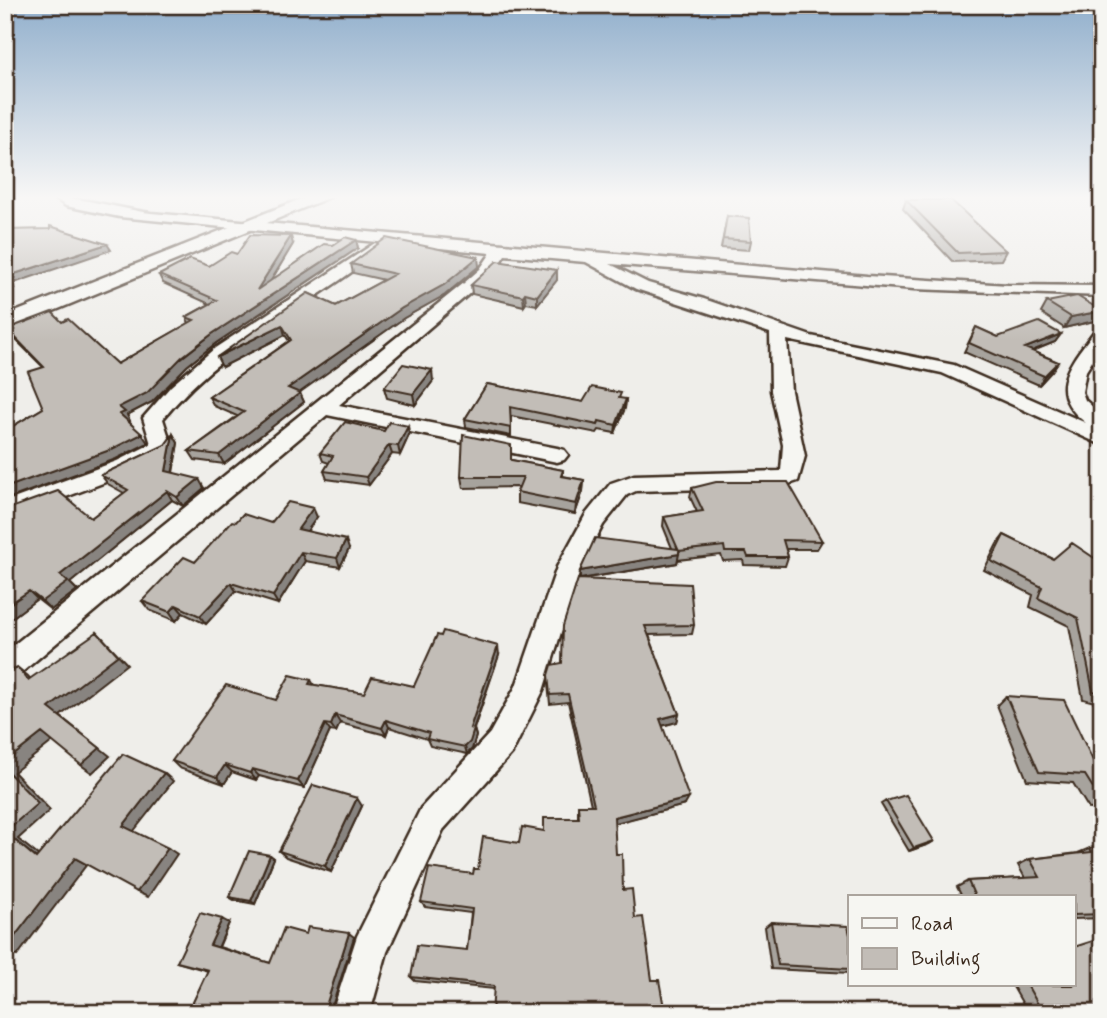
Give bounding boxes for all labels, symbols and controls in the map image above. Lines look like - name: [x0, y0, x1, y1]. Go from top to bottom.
- legend: [848, 895, 1076, 986]
- text: Road: [911, 910, 953, 938]
- text: Building: [911, 945, 981, 975]

